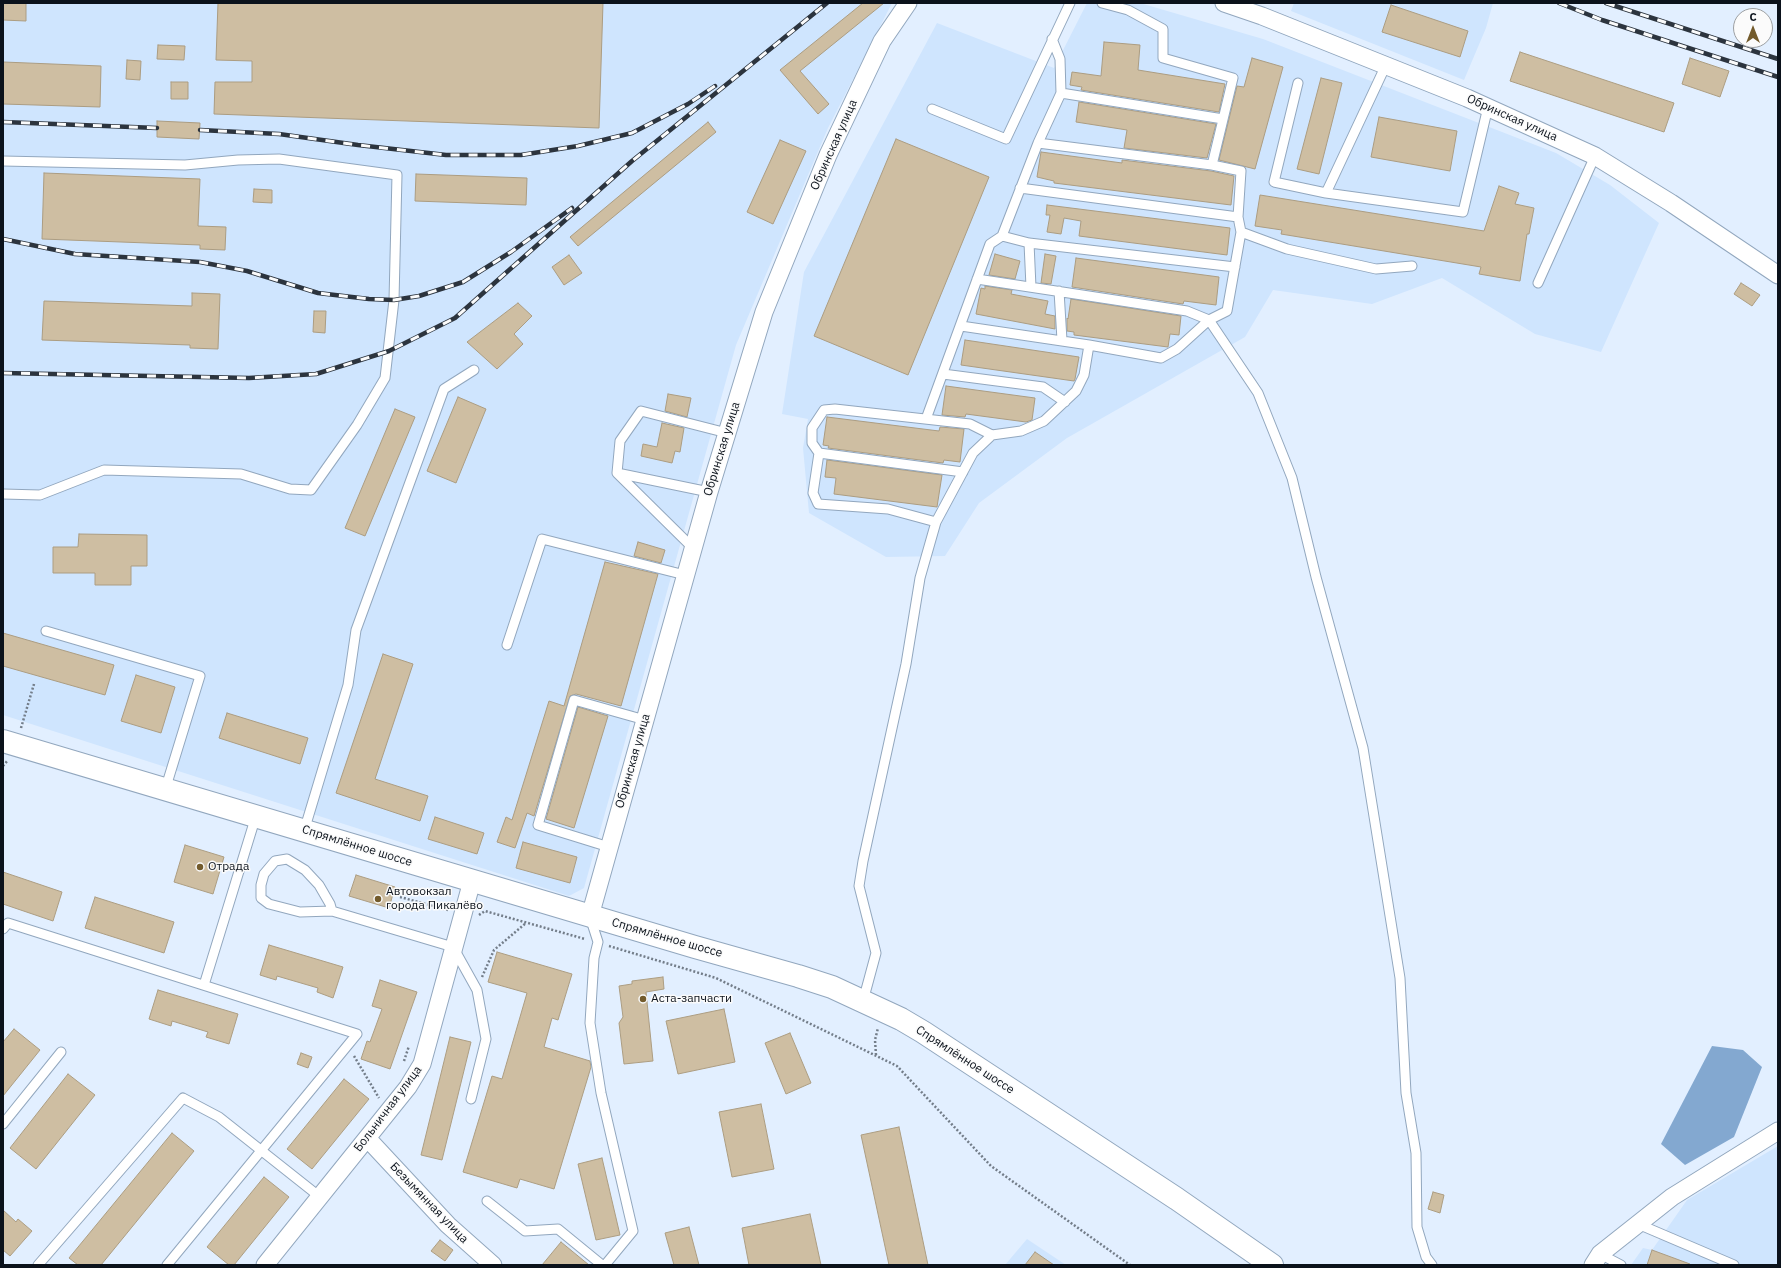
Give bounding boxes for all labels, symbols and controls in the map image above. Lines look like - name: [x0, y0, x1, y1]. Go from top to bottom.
- north arrow: [1733, 8, 1773, 48]
- text: С: [1749, 10, 1757, 24]
- street label: Обринская улица: [1464, 92, 1560, 144]
- street label: Обринская улица: [808, 97, 860, 193]
- street label: Обринская улица: [701, 400, 743, 498]
- street label: Обринская улица: [613, 712, 653, 810]
- street label: Спрямлённое шоссе: [300, 822, 414, 870]
- place label: Отрада: [208, 860, 249, 874]
- marker: Отрада: [195, 862, 205, 872]
- place label: Автовокзал города Пикалёво: [386, 885, 483, 913]
- marker: Автовокзал города Пикалёво: [373, 894, 383, 904]
- street label: Спрямлённое шоссе: [610, 915, 724, 961]
- place label: Аста-запчасти: [651, 992, 732, 1006]
- marker: Аста-запчасти: [638, 994, 648, 1004]
- street label: Спрямлённое шоссе: [913, 1023, 1017, 1097]
- street label: Больничная улица: [351, 1063, 425, 1155]
- street label: Безымянная улица: [387, 1160, 471, 1246]

